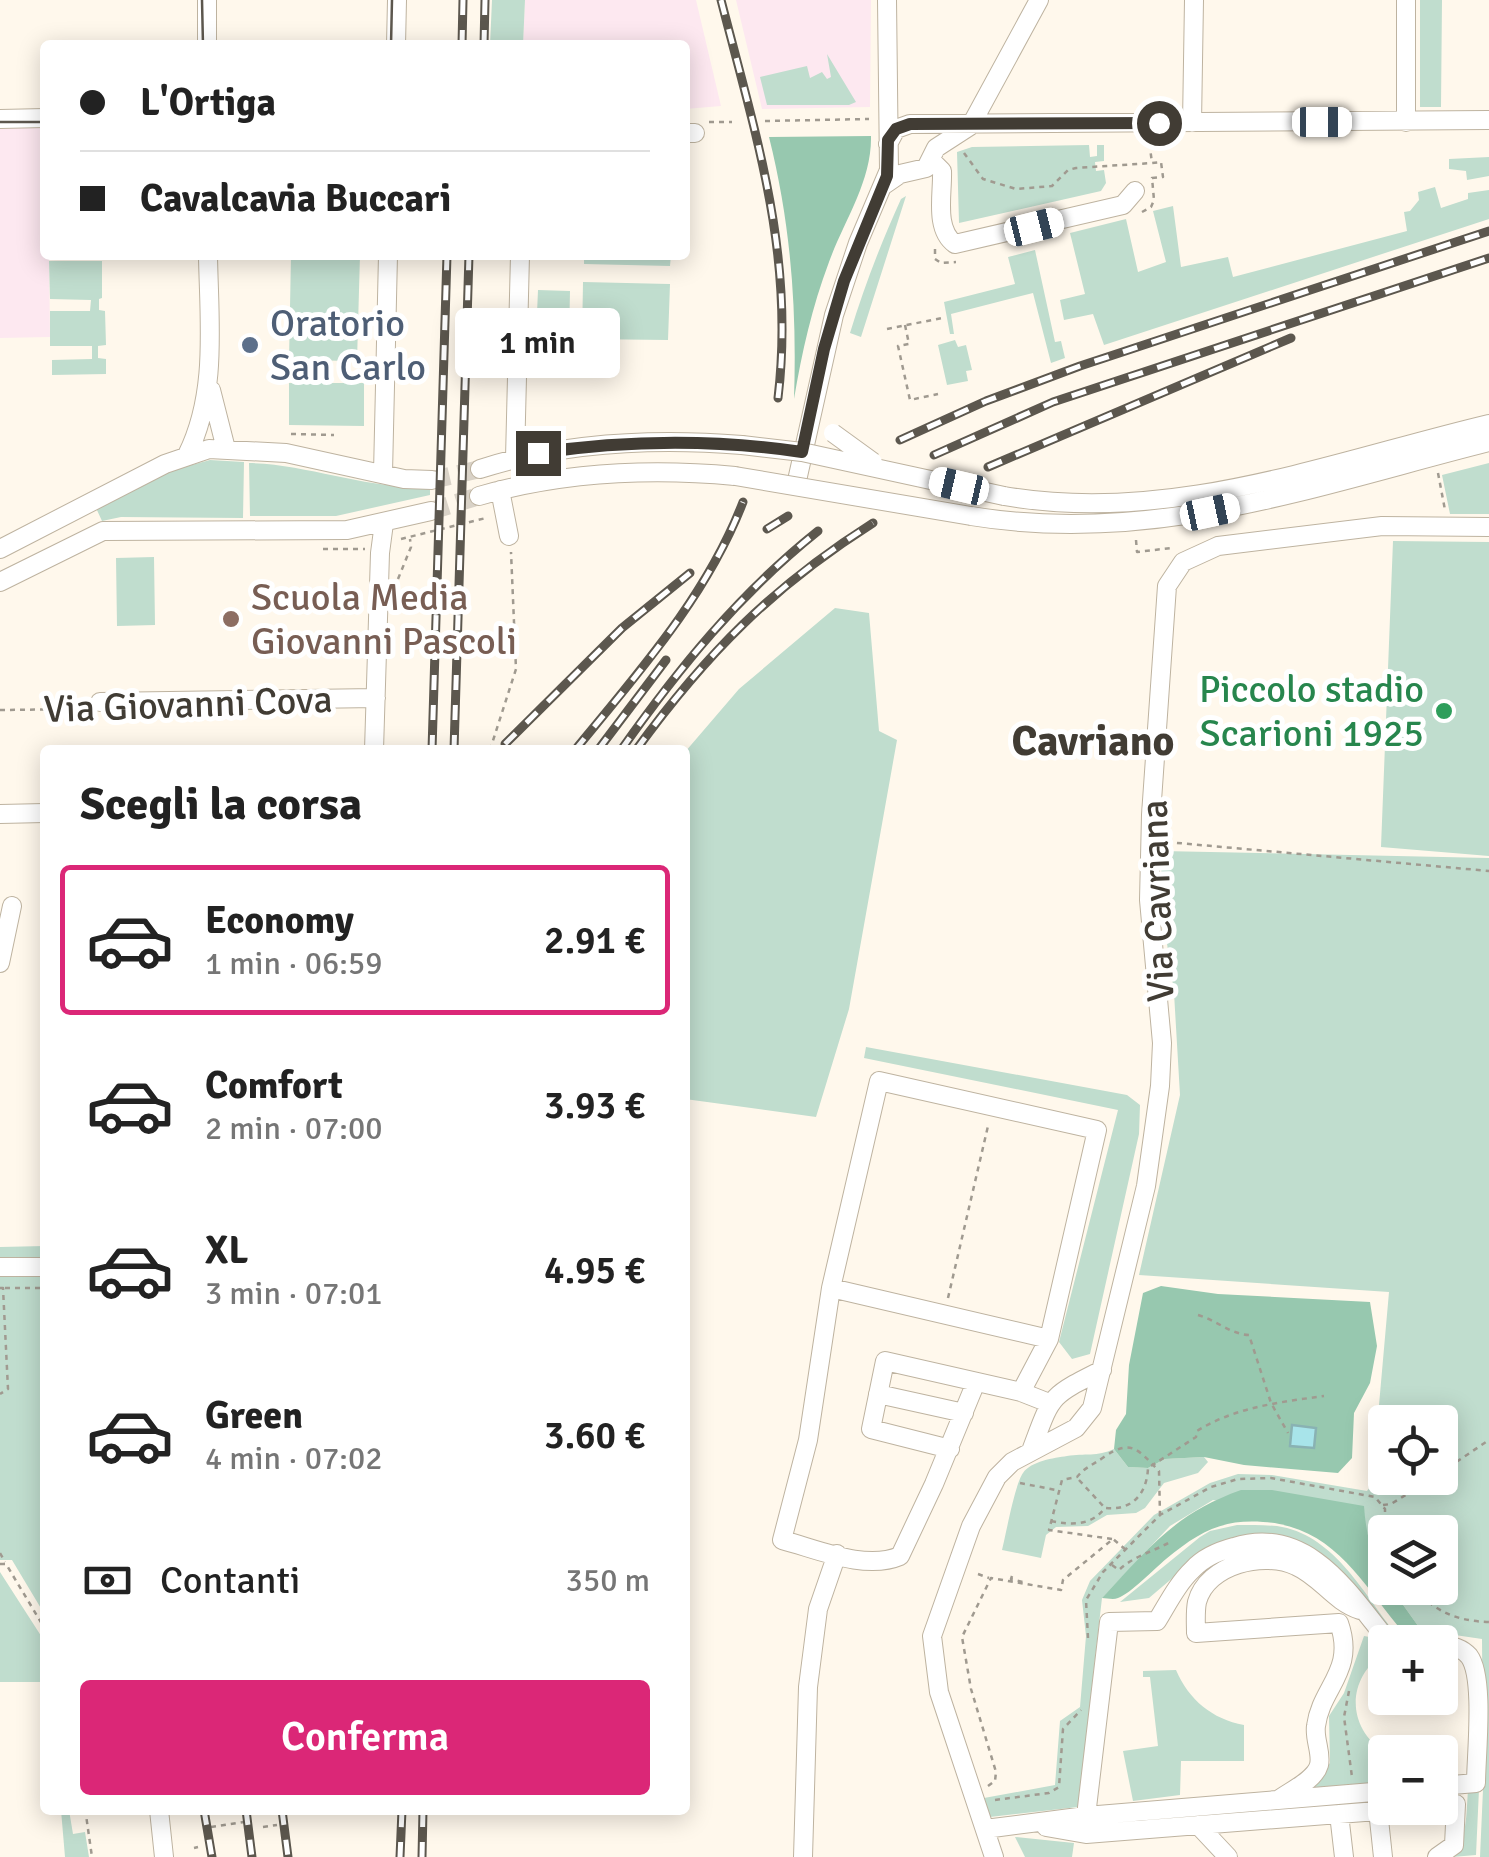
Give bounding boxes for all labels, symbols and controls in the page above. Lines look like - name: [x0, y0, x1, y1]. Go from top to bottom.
- text: L'Ortiga: [140, 79, 276, 126]
- route start: [1137, 101, 1182, 146]
- car: [1292, 107, 1352, 137]
- text: Cavalcavia Buccari: [140, 175, 451, 222]
- car: [1001, 205, 1067, 249]
- place label: Oratorio San Carlo: [270, 300, 426, 391]
- callout: 1 min: [456, 308, 620, 378]
- text: 1 min: [499, 323, 576, 362]
- marker: Oratorio San Carlo: [239, 334, 261, 356]
- route end: [516, 431, 561, 476]
- car: [926, 465, 992, 507]
- car: [1178, 491, 1242, 533]
- place label: Scuola Media Giovanni Pascoli: [251, 574, 517, 665]
- marker: Scuola Media Giovanni Pascoli: [220, 608, 242, 630]
- place label: Piccolo stadio Scarioni 1925: [1199, 666, 1424, 757]
- street label: Via Giovanni Cova: [43, 676, 333, 733]
- marker: Piccolo stadio Scarioni 1925: [1433, 700, 1455, 722]
- district label: Cavriano: [1011, 716, 1175, 767]
- text: Scegli la corsa: [80, 777, 362, 832]
- street label: Via Cavriana: [1130, 799, 1185, 1003]
- icon: car: [85, 895, 175, 985]
- text: Economy: [205, 897, 354, 944]
- text: 2.91 €: [544, 917, 645, 964]
- text: 1 min · 06:59: [205, 944, 383, 983]
- icon: car: [85, 1060, 175, 1150]
- text: Comfort: [205, 1062, 343, 1109]
- text: 3.93 €: [544, 1082, 645, 1129]
- text: 2 min · 07:00: [205, 1109, 383, 1148]
- icon: car: [85, 1225, 175, 1315]
- text: XL: [205, 1227, 248, 1274]
- text: 4.95 €: [544, 1247, 645, 1294]
- text: 3 min · 07:01: [205, 1274, 383, 1313]
- icon: car: [85, 1390, 175, 1480]
- text: Green: [205, 1392, 303, 1439]
- map controls: [1368, 1405, 1458, 1825]
- button: locate: [1368, 1405, 1458, 1495]
- text: 3.60 €: [544, 1412, 645, 1459]
- text: 4 min · 07:02: [205, 1439, 383, 1478]
- button: layers: [1368, 1515, 1458, 1605]
- icon: cash: [80, 1553, 135, 1608]
- text: Contanti: [160, 1557, 300, 1604]
- text: 350 m: [566, 1561, 650, 1600]
- button: +: [1368, 1625, 1458, 1715]
- button: Conferma: [80, 1680, 650, 1795]
- button: −: [1368, 1735, 1458, 1825]

